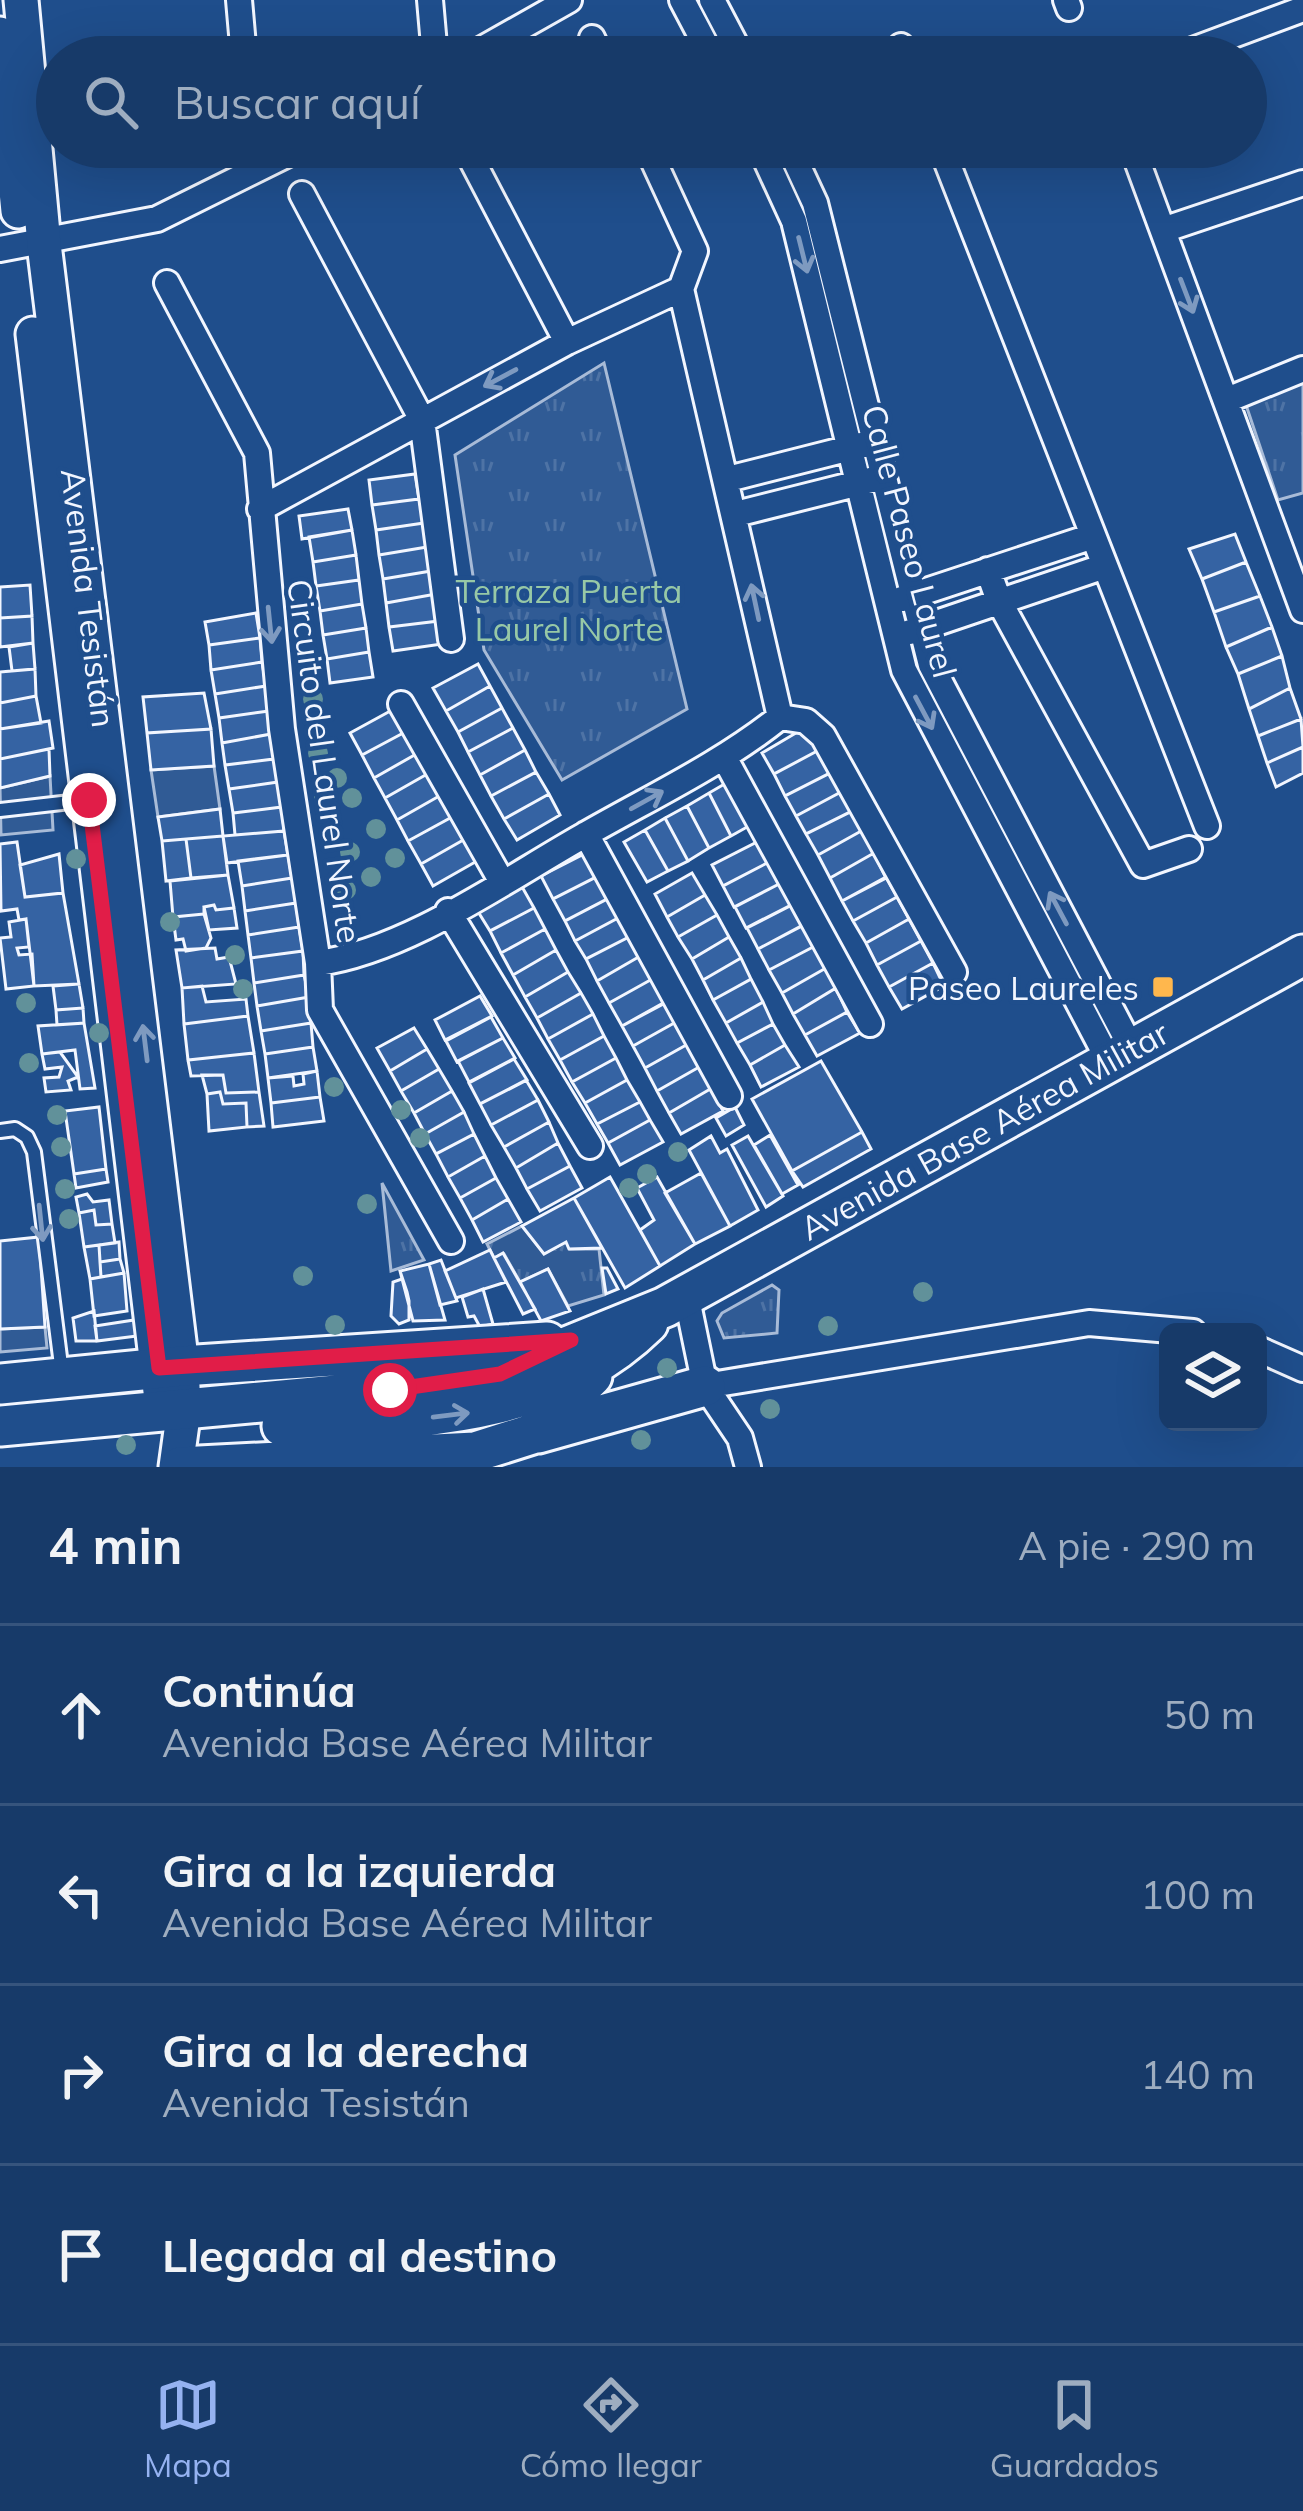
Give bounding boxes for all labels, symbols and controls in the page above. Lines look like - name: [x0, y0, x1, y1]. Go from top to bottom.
- search box: [36, 36, 1267, 168]
- icon: search: [78, 69, 144, 135]
- text: Buscar aquí: [174, 74, 421, 130]
- one-way arrow: [793, 236, 815, 274]
- one-way arrow: [1178, 277, 1200, 314]
- one-way arrow: [484, 367, 519, 390]
- street label: Calle Paseo Laurel: [854, 400, 966, 682]
- street label: Avenida Tesistán: [53, 466, 125, 730]
- park label: Terraza Puerta Laurel Norte: [456, 570, 682, 649]
- street label: Circuito del Laurel Norte: [279, 576, 371, 946]
- one-way arrow: [743, 584, 766, 622]
- one-way arrow: [260, 605, 282, 644]
- one-way arrow: [913, 694, 936, 730]
- route end: [62, 773, 116, 827]
- one-way arrow: [629, 787, 664, 811]
- one-way arrow: [1046, 892, 1069, 927]
- place label: Paseo Laureles: [908, 967, 1139, 1008]
- marker: Paseo Laureles: [1150, 974, 1176, 1000]
- street label: Avenida Base Aérea Militar: [793, 1012, 1175, 1248]
- one-way arrow: [133, 1024, 156, 1063]
- one-way arrow: [31, 1203, 53, 1242]
- map controls: [1159, 1323, 1267, 1431]
- button: layers: [1159, 1323, 1267, 1431]
- route start: [363, 1363, 417, 1417]
- one-way arrow: [431, 1403, 470, 1425]
- text: 4 min: [48, 1513, 183, 1577]
- text: A pie · 290 m: [1018, 1521, 1255, 1570]
- text: Continúa: [162, 1662, 356, 1718]
- icon: ahead: [48, 1682, 114, 1748]
- text: 50 m: [1164, 1690, 1255, 1739]
- text: Avenida Base Aérea Militar: [162, 1718, 652, 1767]
- text: Gira a la izquierda: [162, 1842, 556, 1898]
- icon: left: [48, 1862, 114, 1928]
- text: 100 m: [1140, 1870, 1255, 1919]
- text: Avenida Base Aérea Militar: [162, 1898, 652, 1947]
- text: Gira a la derecha: [162, 2022, 529, 2078]
- icon: right: [48, 2042, 114, 2108]
- text: 140 m: [1140, 2050, 1255, 2099]
- text: Avenida Tesistán: [162, 2078, 470, 2127]
- icon: arrive: [48, 2222, 114, 2288]
- text: Llegada al destino: [162, 2227, 557, 2283]
- tab: Mapa: [144, 2372, 232, 2485]
- tab: Cómo llegar: [520, 2372, 702, 2485]
- tab: Guardados: [990, 2372, 1159, 2485]

